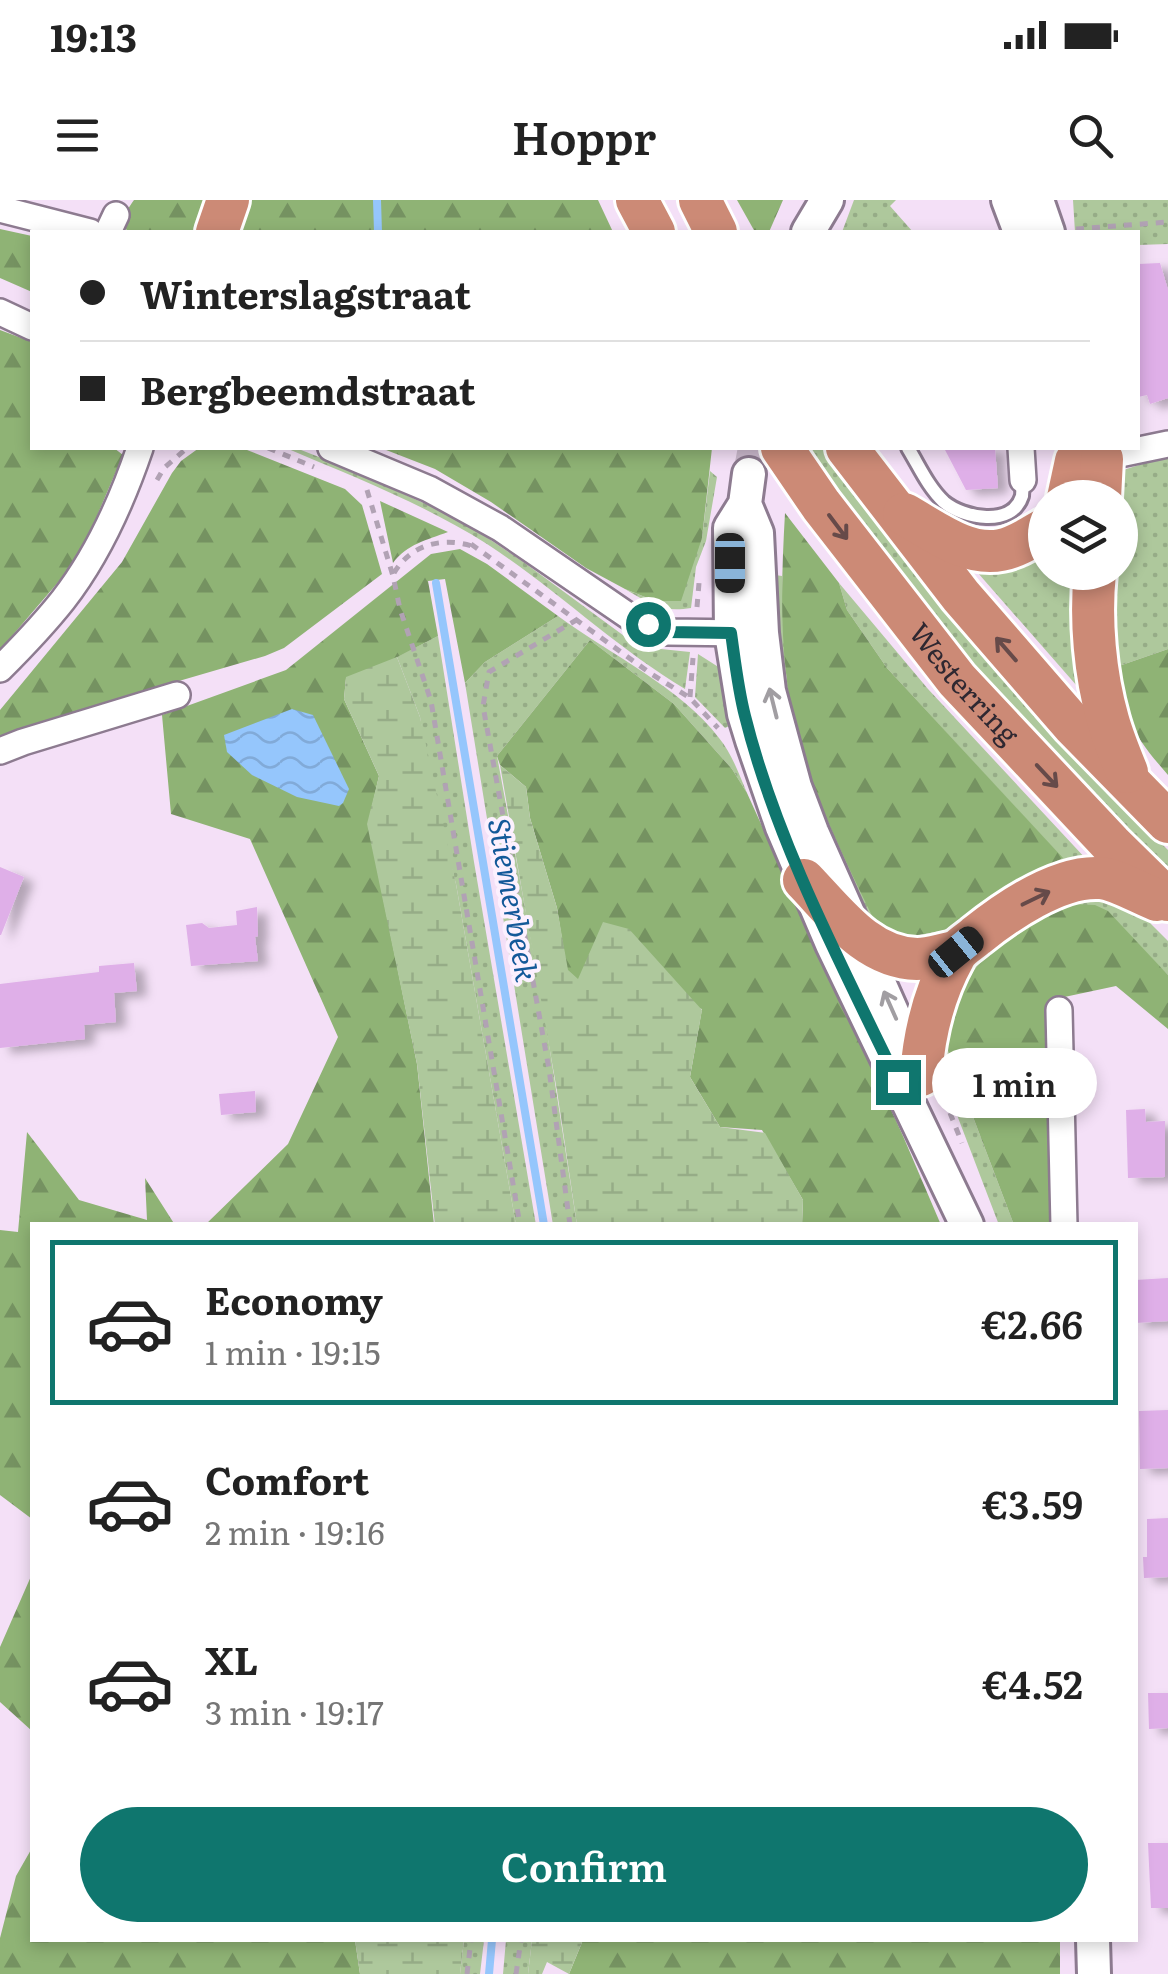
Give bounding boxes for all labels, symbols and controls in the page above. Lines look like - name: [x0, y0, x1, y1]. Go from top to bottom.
- text: 19:13: [50, 7, 137, 64]
- text: Hoppr: [512, 102, 656, 169]
- icon: menu: [50, 108, 105, 163]
- icon: search: [1063, 108, 1118, 163]
- text: Winterslagstraat: [140, 264, 471, 321]
- text: Bergbeemdstraat: [140, 360, 475, 417]
- map controls: [1028, 480, 1138, 590]
- button: layers: [1028, 480, 1138, 590]
- one-way arrow: [826, 514, 848, 540]
- car: [715, 533, 745, 593]
- route start: [626, 602, 671, 647]
- street label: Westerring: [900, 612, 1030, 753]
- one-way arrow: [995, 636, 1017, 662]
- one-way arrow: [763, 688, 781, 720]
- one-way arrow: [1035, 763, 1059, 787]
- water label: Stiemerbeek: [479, 814, 551, 985]
- one-way arrow: [1020, 887, 1050, 906]
- car: [923, 921, 989, 983]
- one-way arrow: [880, 990, 898, 1021]
- callout: 1 min: [933, 1047, 1098, 1117]
- text: 1 min: [972, 1059, 1057, 1107]
- route end: [876, 1060, 921, 1105]
- text: Economy: [205, 1270, 383, 1327]
- icon: car: [85, 1278, 175, 1368]
- text: €2.66: [981, 1294, 1083, 1351]
- text: 1 min · 19:15: [205, 1327, 380, 1375]
- text: Comfort: [205, 1450, 369, 1507]
- icon: car: [85, 1458, 175, 1548]
- text: €3.59: [982, 1474, 1083, 1531]
- text: 2 min · 19:16: [205, 1507, 385, 1555]
- text: XL: [205, 1630, 258, 1687]
- icon: car: [85, 1638, 175, 1728]
- text: €4.52: [982, 1654, 1083, 1711]
- text: 3 min · 19:17: [205, 1687, 384, 1735]
- button: Confirm: [80, 1807, 1088, 1922]

